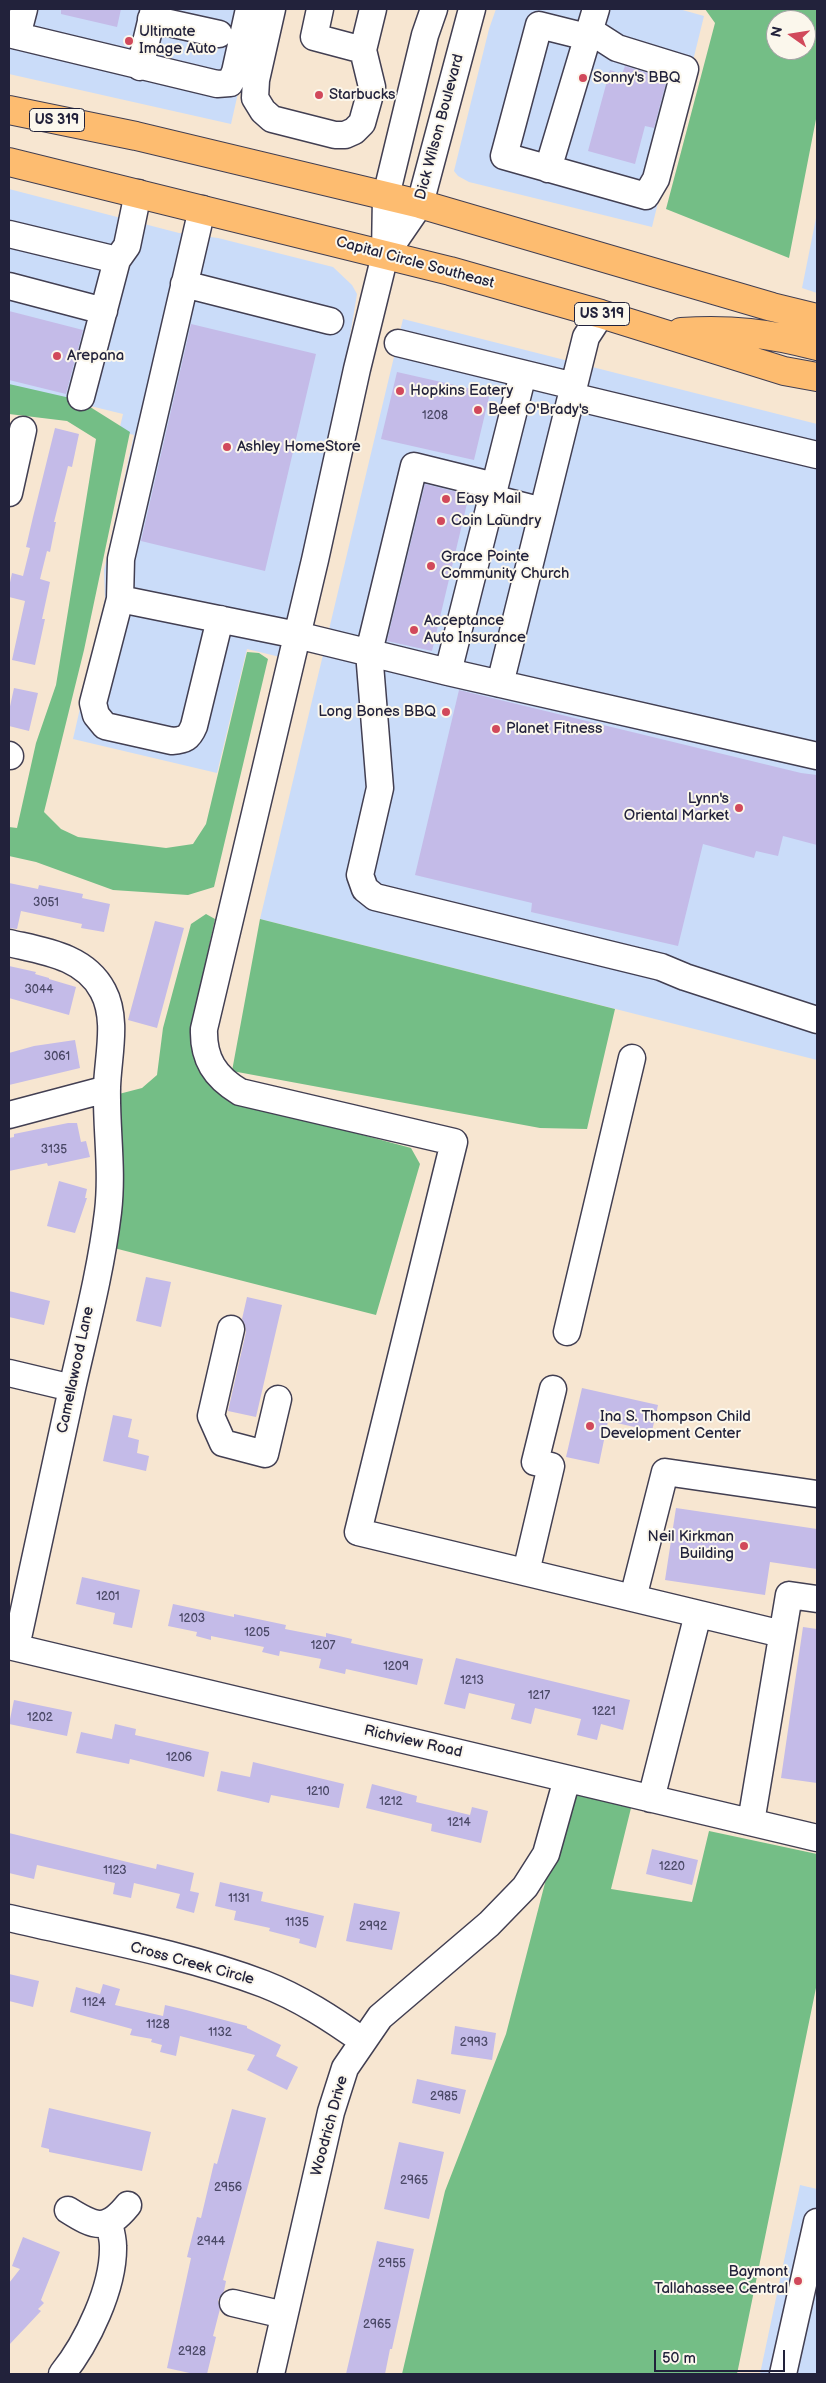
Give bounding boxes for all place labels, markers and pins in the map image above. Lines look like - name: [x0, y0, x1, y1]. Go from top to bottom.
- place label: Ultimate Image Auto: [139, 23, 216, 58]
- marker: Ultimate Image Auto: [123, 35, 135, 47]
- place label: Sonny's BBQ: [593, 69, 680, 87]
- marker: Sonny's BBQ: [577, 72, 589, 84]
- place label: Starbucks: [329, 86, 396, 104]
- marker: Starbucks: [313, 89, 325, 101]
- place label: Arepana: [67, 347, 124, 365]
- marker: Arepana: [51, 350, 63, 362]
- place label: Hopkins Eatery: [410, 382, 513, 400]
- marker: Hopkins Eatery: [394, 385, 406, 397]
- place label: Beef O'Brady's: [488, 401, 589, 419]
- marker: Beef O'Brady's: [472, 404, 484, 416]
- place label: Ashley HomeStore: [237, 438, 361, 456]
- marker: Ashley HomeStore: [221, 441, 233, 453]
- place label: Easy Mail: [456, 490, 521, 508]
- marker: Easy Mail: [440, 493, 452, 505]
- place label: Coin Laundry: [451, 512, 541, 530]
- marker: Coin Laundry: [435, 515, 447, 527]
- place label: Grace Pointe Community Church: [441, 548, 569, 583]
- marker: Grace Pointe Community Church: [425, 560, 437, 572]
- place label: Acceptance Auto Insurance: [424, 612, 526, 647]
- marker: Acceptance Auto Insurance: [408, 624, 420, 636]
- place label: Long Bones BBQ: [318, 703, 436, 721]
- marker: Long Bones BBQ: [440, 706, 452, 718]
- place label: Planet Fitness: [506, 720, 602, 738]
- marker: Planet Fitness: [490, 723, 502, 735]
- place label: Lynn's Oriental Market: [624, 790, 729, 825]
- marker: Lynn's Oriental Market: [733, 802, 745, 814]
- place label: Ina S. Thompson Child Development Center: [600, 1408, 751, 1443]
- marker: Ina S. Thompson Child Development Center: [584, 1420, 596, 1432]
- place label: Neil Kirkman Building: [648, 1528, 734, 1563]
- marker: Neil Kirkman Building: [738, 1540, 750, 1552]
- place label: Baymont Tallahassee Central: [654, 2263, 788, 2298]
- marker: Baymont Tallahassee Central: [792, 2275, 804, 2287]

